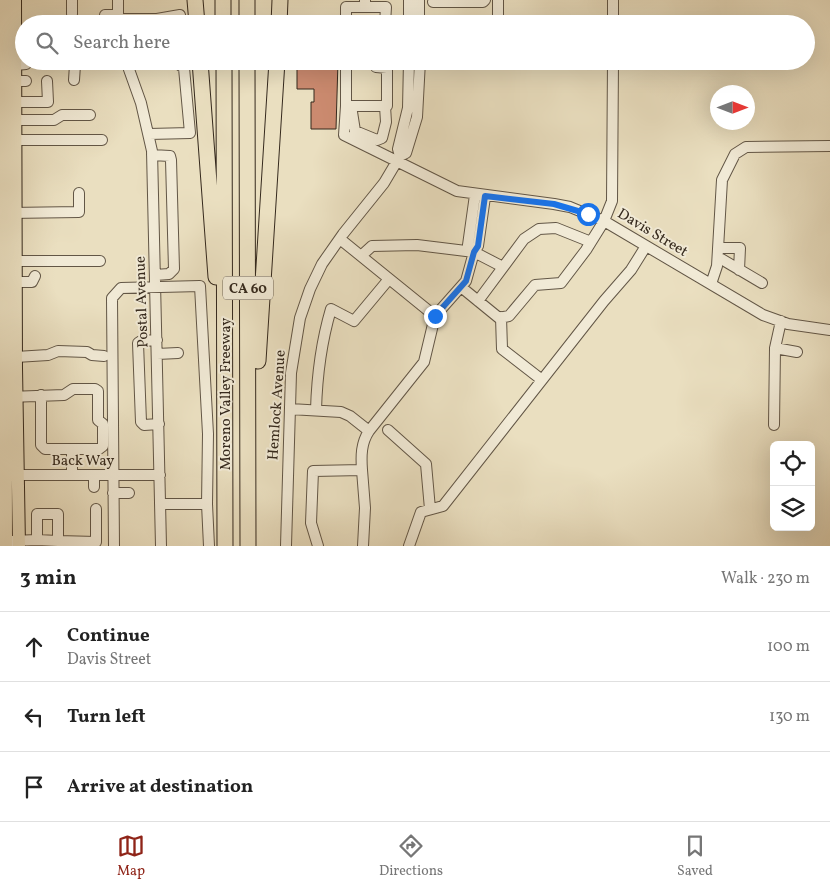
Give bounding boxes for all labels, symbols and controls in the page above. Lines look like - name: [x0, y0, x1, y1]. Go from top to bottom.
- search box: [15, 15, 815, 70]
- icon: search: [33, 29, 61, 57]
- text: Search here: [73, 30, 170, 56]
- north arrow: [710, 85, 755, 130]
- route start: [577, 203, 600, 226]
- street label: Davis Street: [613, 204, 692, 263]
- street label: Postal Avenue: [130, 256, 155, 348]
- road number: CA 60: [223, 276, 273, 300]
- route end: [424, 305, 447, 328]
- street label: Moreno Valley Freeway: [216, 318, 237, 470]
- street label: Hemlock Avenue: [263, 349, 292, 461]
- map controls: [770, 441, 815, 531]
- button: locate: [770, 441, 815, 486]
- street label: Back Way: [51, 451, 115, 472]
- button: layers: [770, 486, 815, 531]
- text: 3 min: [20, 564, 76, 593]
- text: Walk · 230 m: [721, 568, 810, 590]
- text: Continue: [67, 623, 150, 649]
- icon: ahead: [20, 633, 48, 661]
- text: 100 m: [767, 636, 810, 658]
- text: Davis Street: [67, 649, 151, 671]
- icon: left: [20, 703, 48, 731]
- text: Turn left: [67, 704, 146, 730]
- text: 130 m: [769, 706, 810, 728]
- icon: arrive: [20, 773, 48, 801]
- text: Arrive at destination: [67, 774, 253, 800]
- tab: Map: [117, 832, 145, 881]
- tab: Directions: [379, 832, 443, 881]
- tab: Saved: [677, 832, 713, 881]

